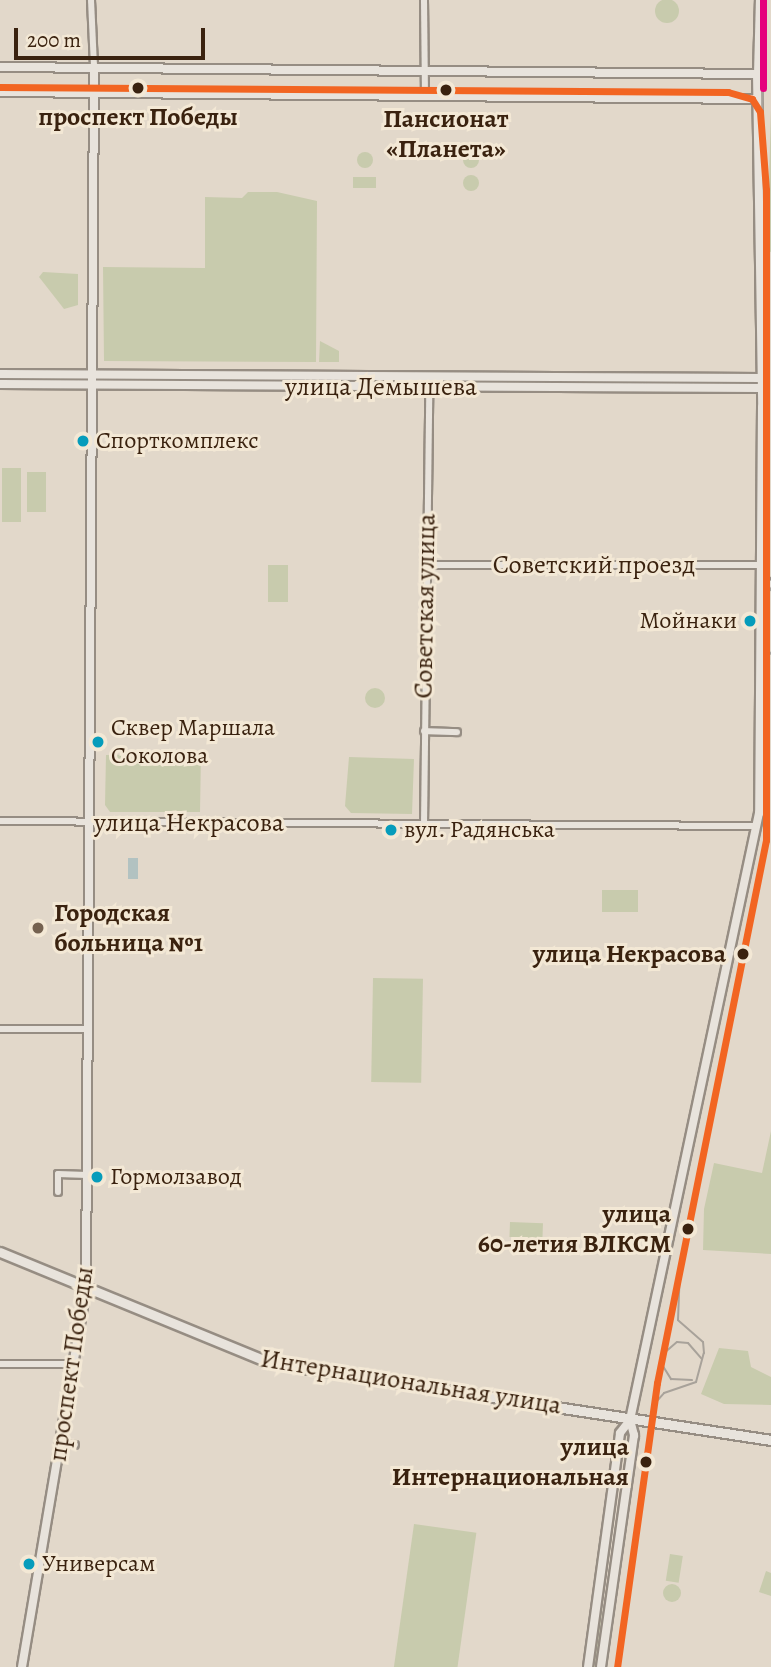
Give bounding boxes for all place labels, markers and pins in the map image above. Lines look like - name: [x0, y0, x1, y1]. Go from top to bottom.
- marker: проспект Победы: [127, 77, 149, 99]
- marker: Пансионат «Планета»: [435, 79, 457, 101]
- place label: проспект Победы: [38, 101, 238, 133]
- place label: Пансионат «Планета»: [383, 103, 509, 164]
- place label: Спорткомплекс: [96, 427, 259, 455]
- marker: Спорткомплекс: [76, 434, 90, 448]
- place label: Мойнаки: [639, 607, 737, 635]
- marker: Мойнаки: [743, 614, 757, 628]
- place label: Сквер Маршала Соколова: [111, 714, 275, 770]
- marker: Сквер Маршала Соколова: [91, 735, 105, 749]
- place label: вул. Радянська: [404, 816, 555, 844]
- marker: вул. Радянська: [384, 823, 398, 837]
- place label: Городская больница №1: [54, 897, 203, 958]
- marker: Городская больница №1: [28, 918, 48, 938]
- place label: улица Некрасова: [533, 938, 726, 970]
- marker: улица Некрасова: [732, 943, 754, 965]
- place label: Гормолзавод: [110, 1163, 242, 1191]
- marker: Гормолзавод: [90, 1170, 104, 1184]
- place label: улица 60-летия ВЛКСМ: [478, 1198, 671, 1260]
- marker: улица 60-летия ВЛКСМ: [677, 1218, 699, 1240]
- place label: улица Интернациональная: [392, 1431, 629, 1492]
- marker: улица Интернациональная: [635, 1451, 657, 1473]
- place label: Универсам: [42, 1550, 155, 1578]
- marker: Универсам: [22, 1557, 36, 1571]

